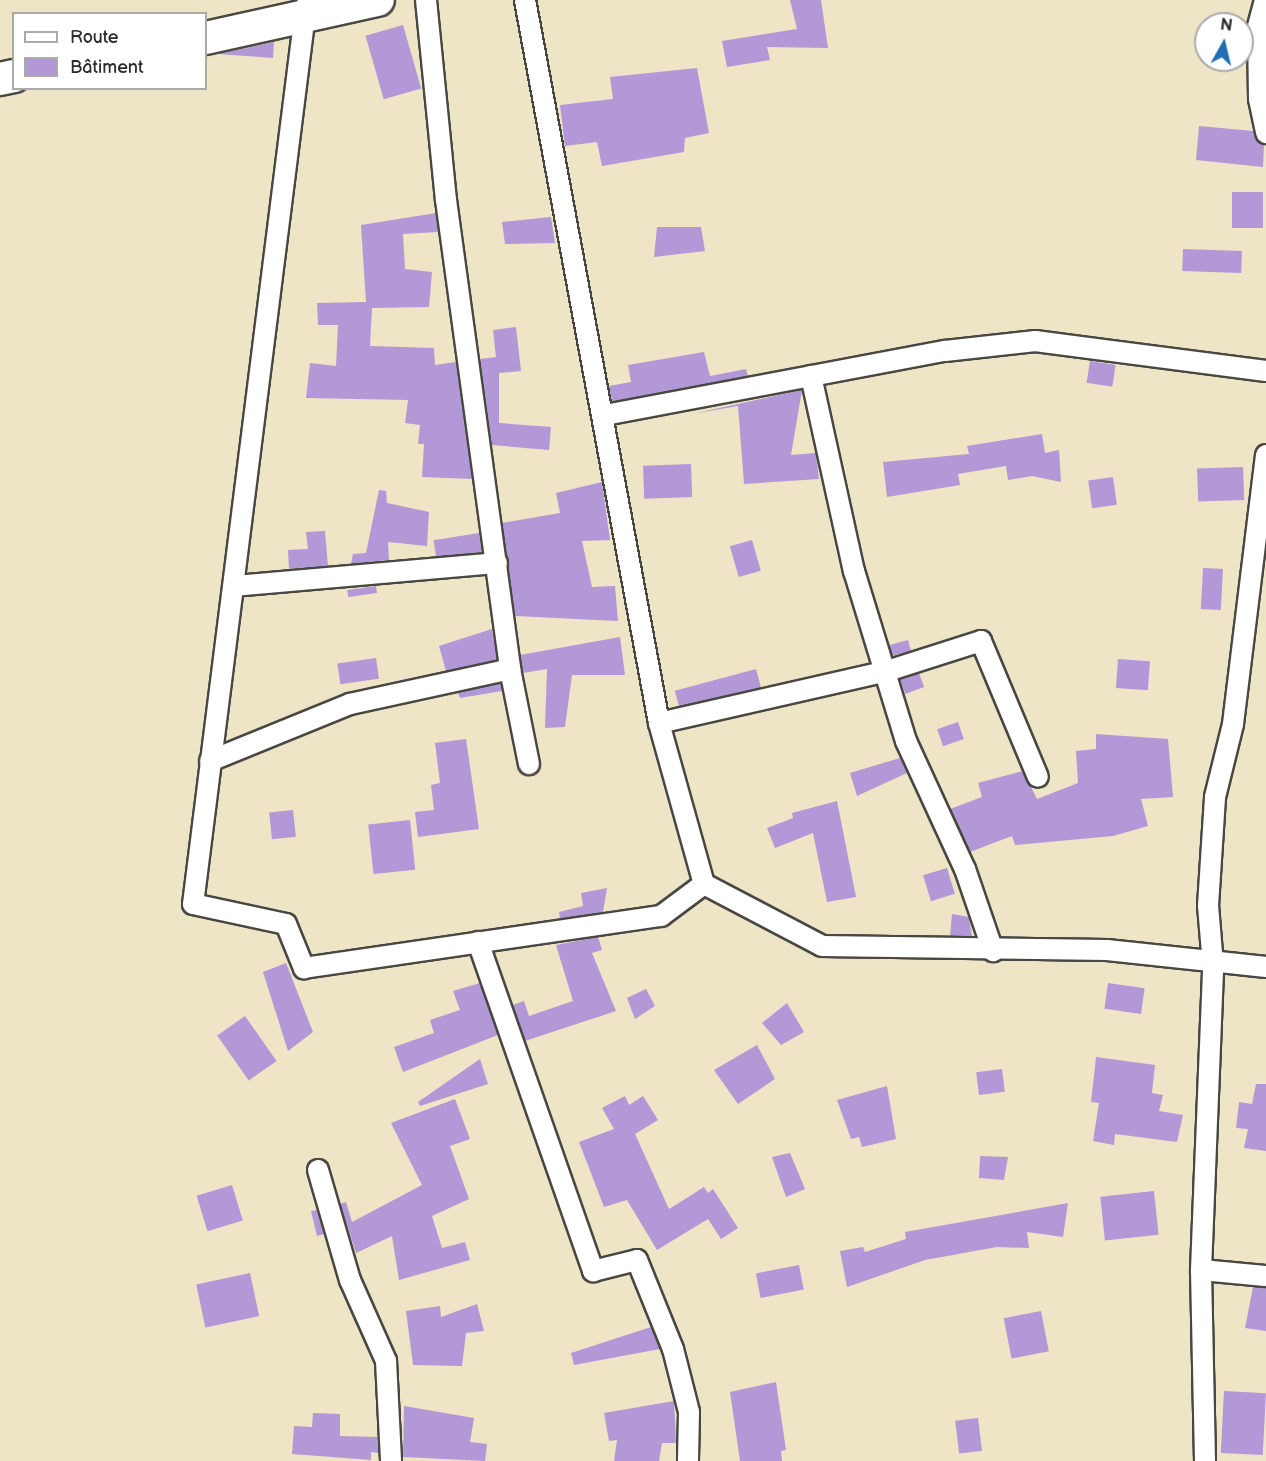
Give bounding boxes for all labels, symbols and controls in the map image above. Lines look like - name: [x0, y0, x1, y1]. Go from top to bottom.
- legend: [12, 12, 207, 90]
- north arrow: [1194, 12, 1254, 72]
- text: N: [1219, 15, 1234, 36]
- text: Route: [70, 27, 119, 48]
- text: Bâtiment: [70, 57, 144, 78]

